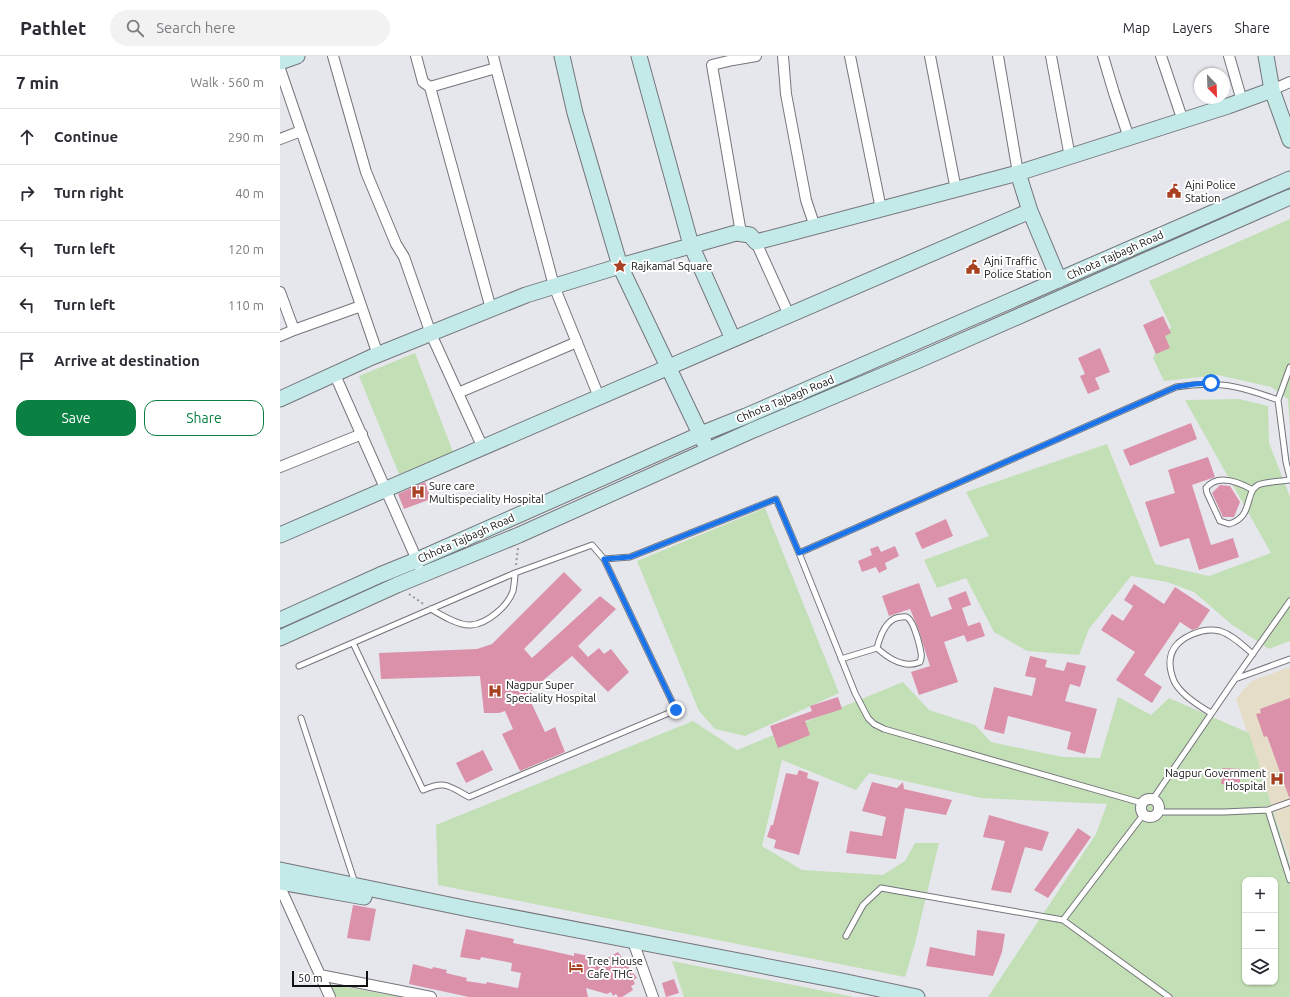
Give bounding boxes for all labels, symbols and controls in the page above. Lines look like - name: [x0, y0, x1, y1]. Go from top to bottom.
- search box: [110, 10, 390, 46]
- text: Pathlet: [20, 17, 86, 39]
- icon: search: [124, 17, 146, 39]
- text: Search here: [156, 19, 236, 36]
- text: Map: [1123, 20, 1150, 36]
- text: Layers: [1172, 20, 1212, 36]
- text: Share: [1234, 20, 1270, 36]
- north arrow: [1194, 68, 1230, 104]
- text: 7 min: [16, 73, 59, 92]
- text: Walk · 560 m: [190, 75, 264, 89]
- icon: ahead: [16, 126, 38, 148]
- text: Continue: [54, 128, 118, 145]
- text: 290 m: [228, 130, 264, 144]
- place label: Ajni Police Station: [1185, 179, 1236, 204]
- icon: right: [16, 182, 38, 204]
- public building icon: Ajni Police Station: [1166, 183, 1182, 199]
- text: Turn right: [54, 184, 124, 201]
- text: 40 m: [235, 186, 264, 200]
- street label: Chhota Tajbagh Road: [1065, 228, 1165, 282]
- icon: left: [16, 238, 38, 260]
- text: Turn left: [54, 240, 115, 257]
- text: 120 m: [228, 242, 264, 256]
- place label: Ajni Traffic Police Station: [984, 255, 1052, 280]
- place icon: Rajkamal Square: [612, 258, 628, 274]
- public building icon: Ajni Traffic Police Station: [965, 259, 981, 275]
- place label: Rajkamal Square: [631, 260, 712, 272]
- icon: left: [16, 294, 38, 316]
- text: Turn left: [54, 296, 115, 313]
- text: 110 m: [228, 298, 264, 312]
- icon: arrive: [16, 350, 38, 372]
- text: Arrive at destination: [54, 352, 200, 369]
- street label: Chhota Tajbagh Road: [734, 373, 836, 425]
- route start: [1202, 374, 1220, 392]
- button: Save: [16, 400, 136, 436]
- button: Share: [144, 400, 264, 436]
- place label: Sure care Multispeciality Hospital: [429, 480, 544, 505]
- hospital icon: Sure care Multispeciality Hospital: [410, 484, 426, 500]
- street label: Chhota Tajbagh Road: [416, 511, 516, 565]
- place label: Nagpur Super Speciality Hospital: [506, 679, 596, 704]
- hospital icon: Nagpur Super Speciality Hospital: [487, 683, 503, 699]
- route end: [667, 701, 685, 719]
- place label: Nagpur Government Hospital: [1165, 767, 1267, 792]
- hospital icon: Nagpur Government Hospital: [1269, 771, 1285, 787]
- map controls: [1242, 877, 1278, 985]
- button: +: [1242, 877, 1278, 913]
- button: −: [1242, 913, 1278, 949]
- button: layers: [1242, 949, 1278, 985]
- place label: Tree House Cafe THC: [587, 955, 643, 980]
- hotel icon: Tree House Cafe THC: [568, 959, 584, 975]
- scale bar: [292, 969, 368, 988]
- text: 50 m: [298, 972, 322, 984]

